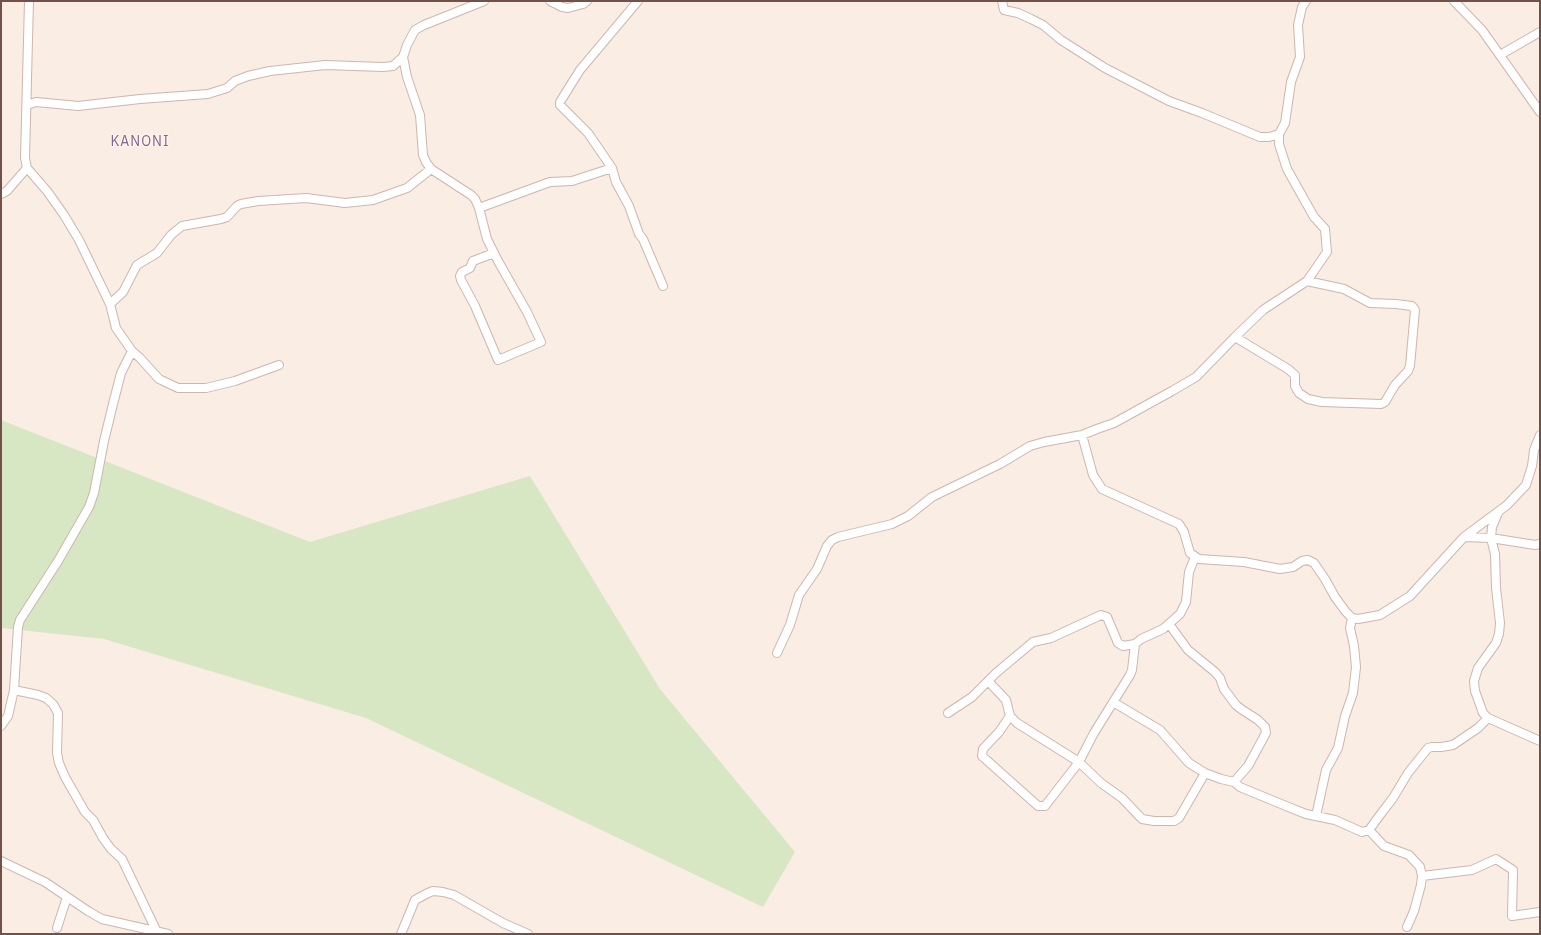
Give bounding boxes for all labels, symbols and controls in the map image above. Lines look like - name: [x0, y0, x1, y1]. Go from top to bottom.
- district label: KANONI: [110, 134, 170, 150]

